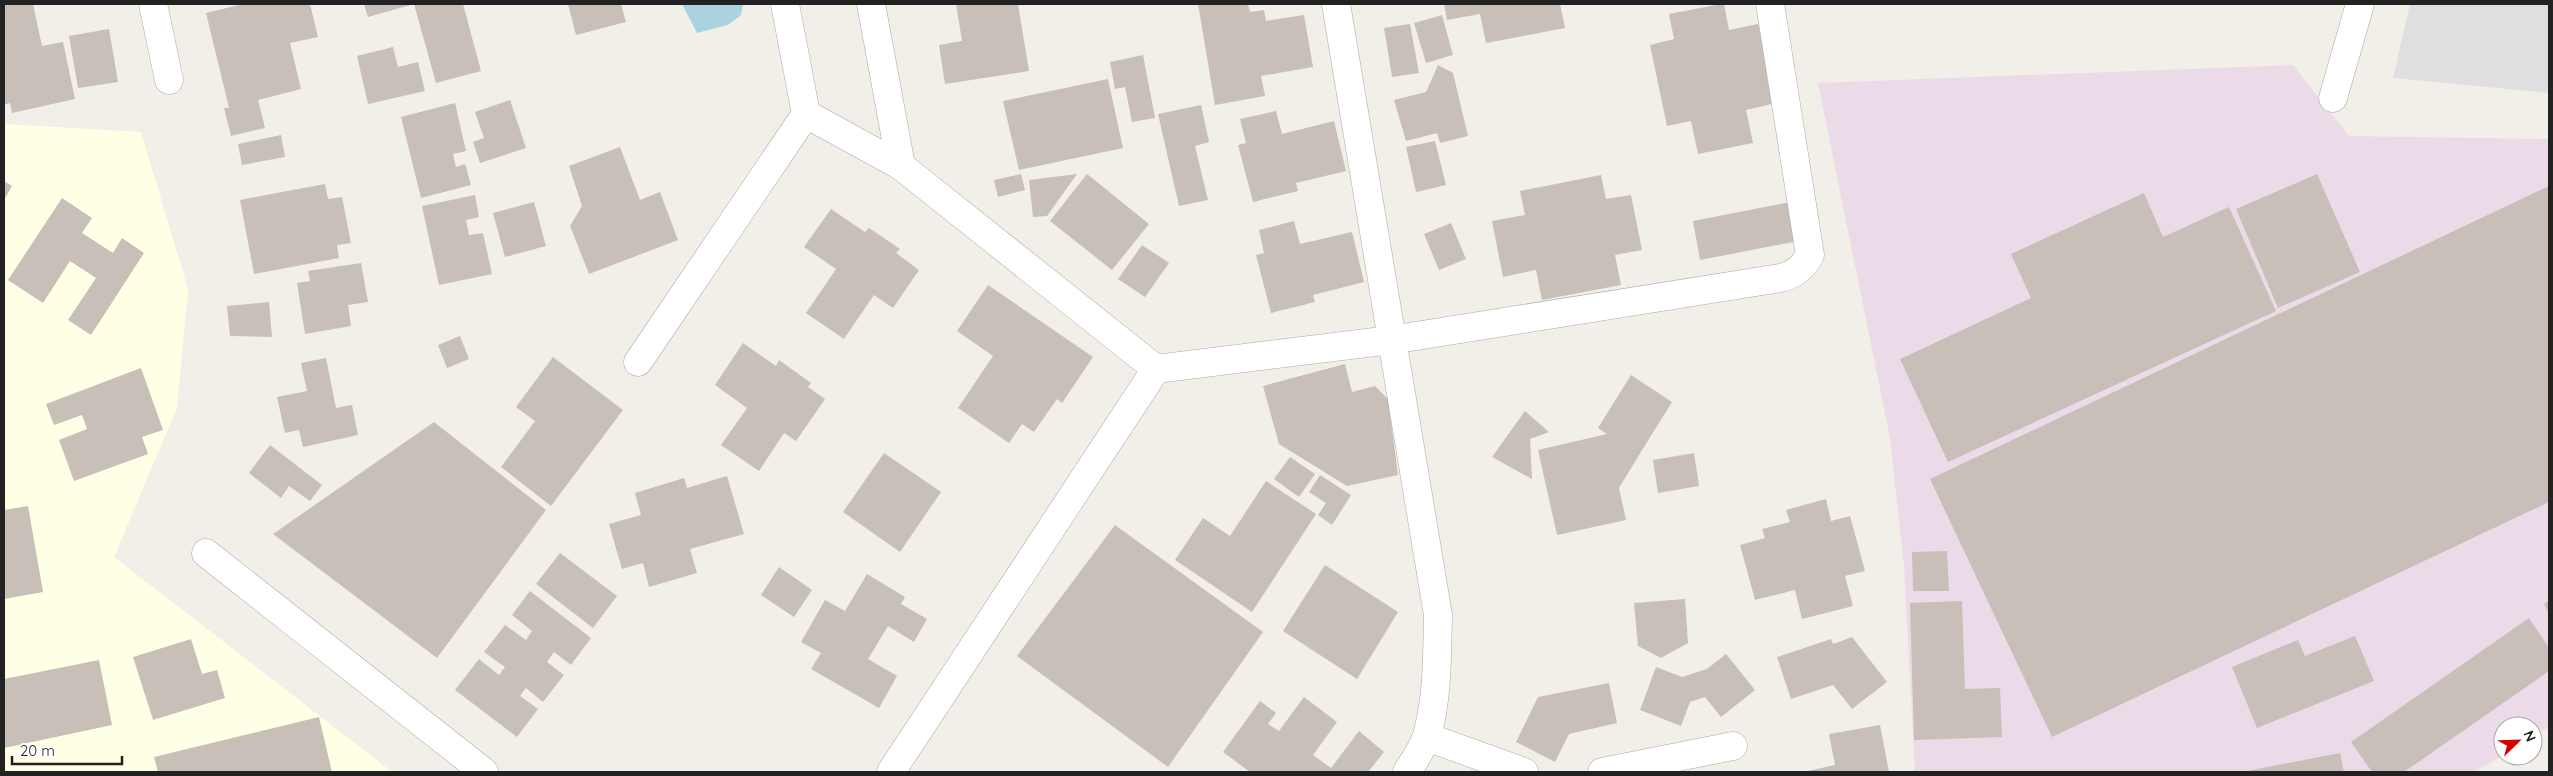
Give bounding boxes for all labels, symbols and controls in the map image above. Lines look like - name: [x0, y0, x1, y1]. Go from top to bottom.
- north arrow: [2493, 716, 2543, 766]
- text: N: [2520, 728, 2540, 744]
- scale bar: [12, 734, 122, 766]
- text: 20 m: [20, 741, 55, 760]

